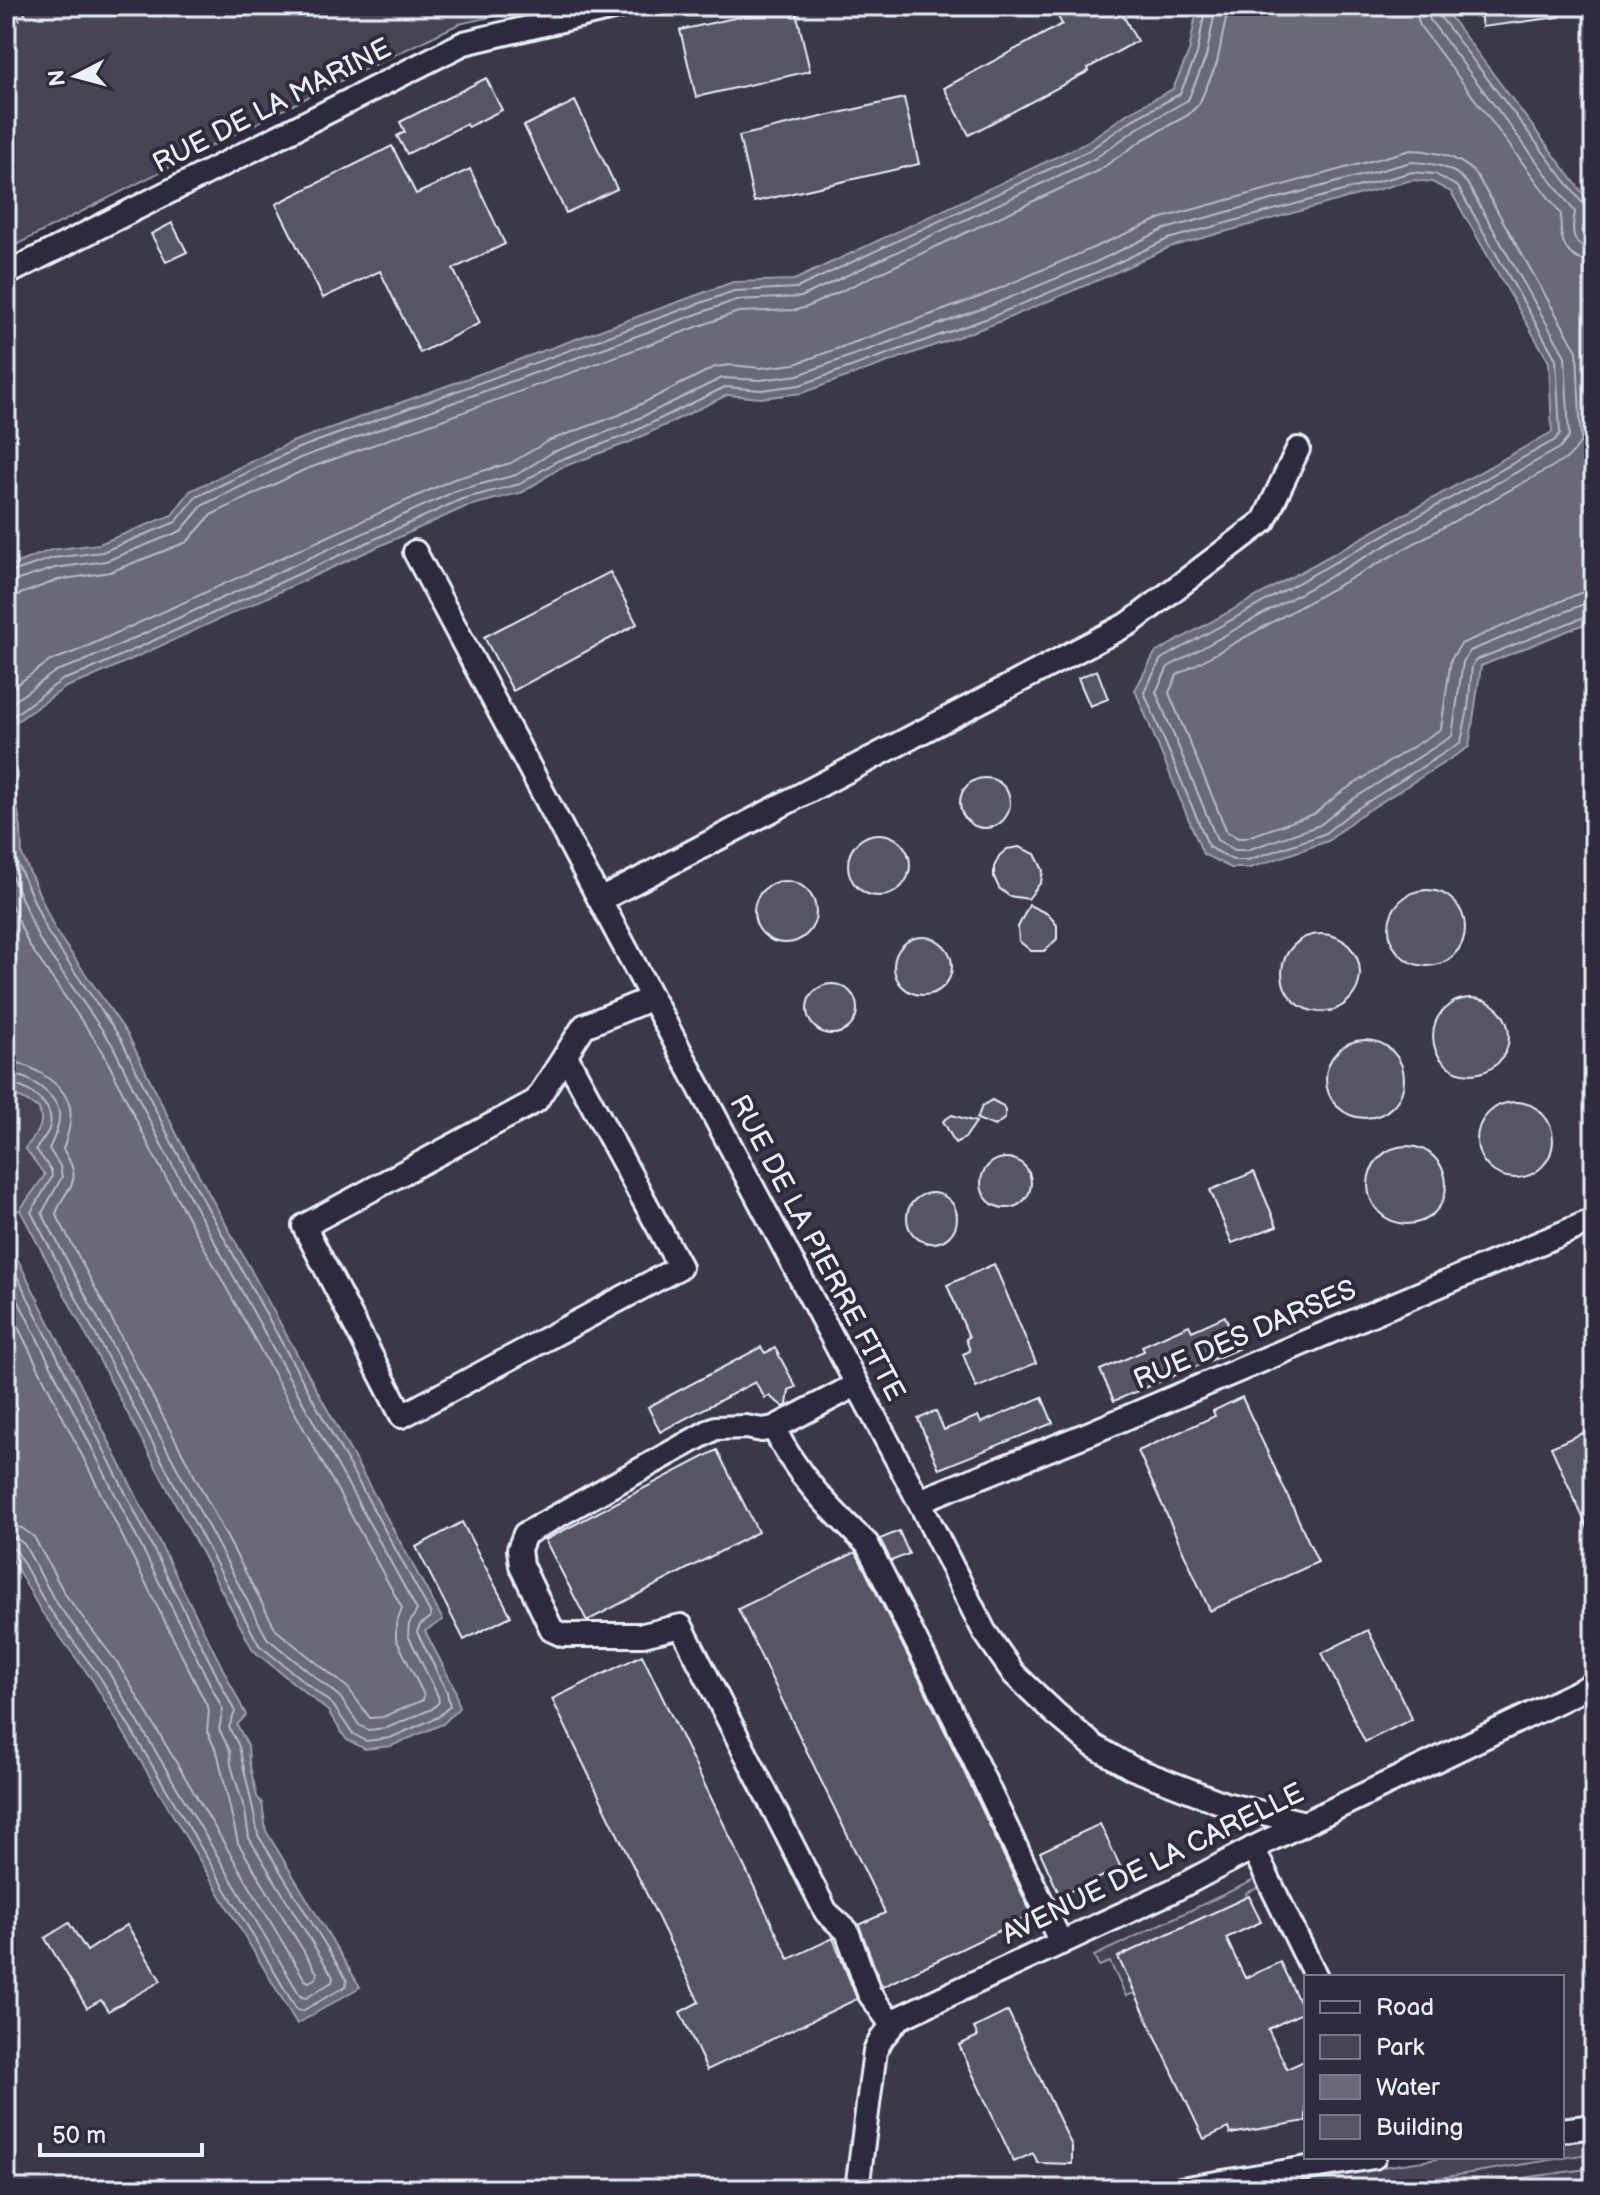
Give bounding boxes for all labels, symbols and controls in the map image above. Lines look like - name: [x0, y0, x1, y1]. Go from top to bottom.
- street label: RUE DE LA MARINE: [147, 32, 397, 180]
- north arrow: [36, 36, 116, 116]
- text: N: [43, 68, 72, 88]
- street label: RUE DE LA PIERRE FITTE: [722, 1089, 912, 1407]
- street label: RUE DES DARSES: [1129, 1273, 1361, 1397]
- street label: AVENUE DE LA CARELLE: [997, 1777, 1309, 1951]
- legend: [1304, 1975, 1564, 2159]
- text: Road: [1376, 1993, 1434, 2022]
- text: Park: [1376, 2033, 1424, 2062]
- text: Water: [1376, 2073, 1440, 2102]
- scale bar: [40, 2107, 202, 2157]
- text: Building: [1376, 2113, 1463, 2142]
- text: 50 m: [52, 2121, 106, 2150]

